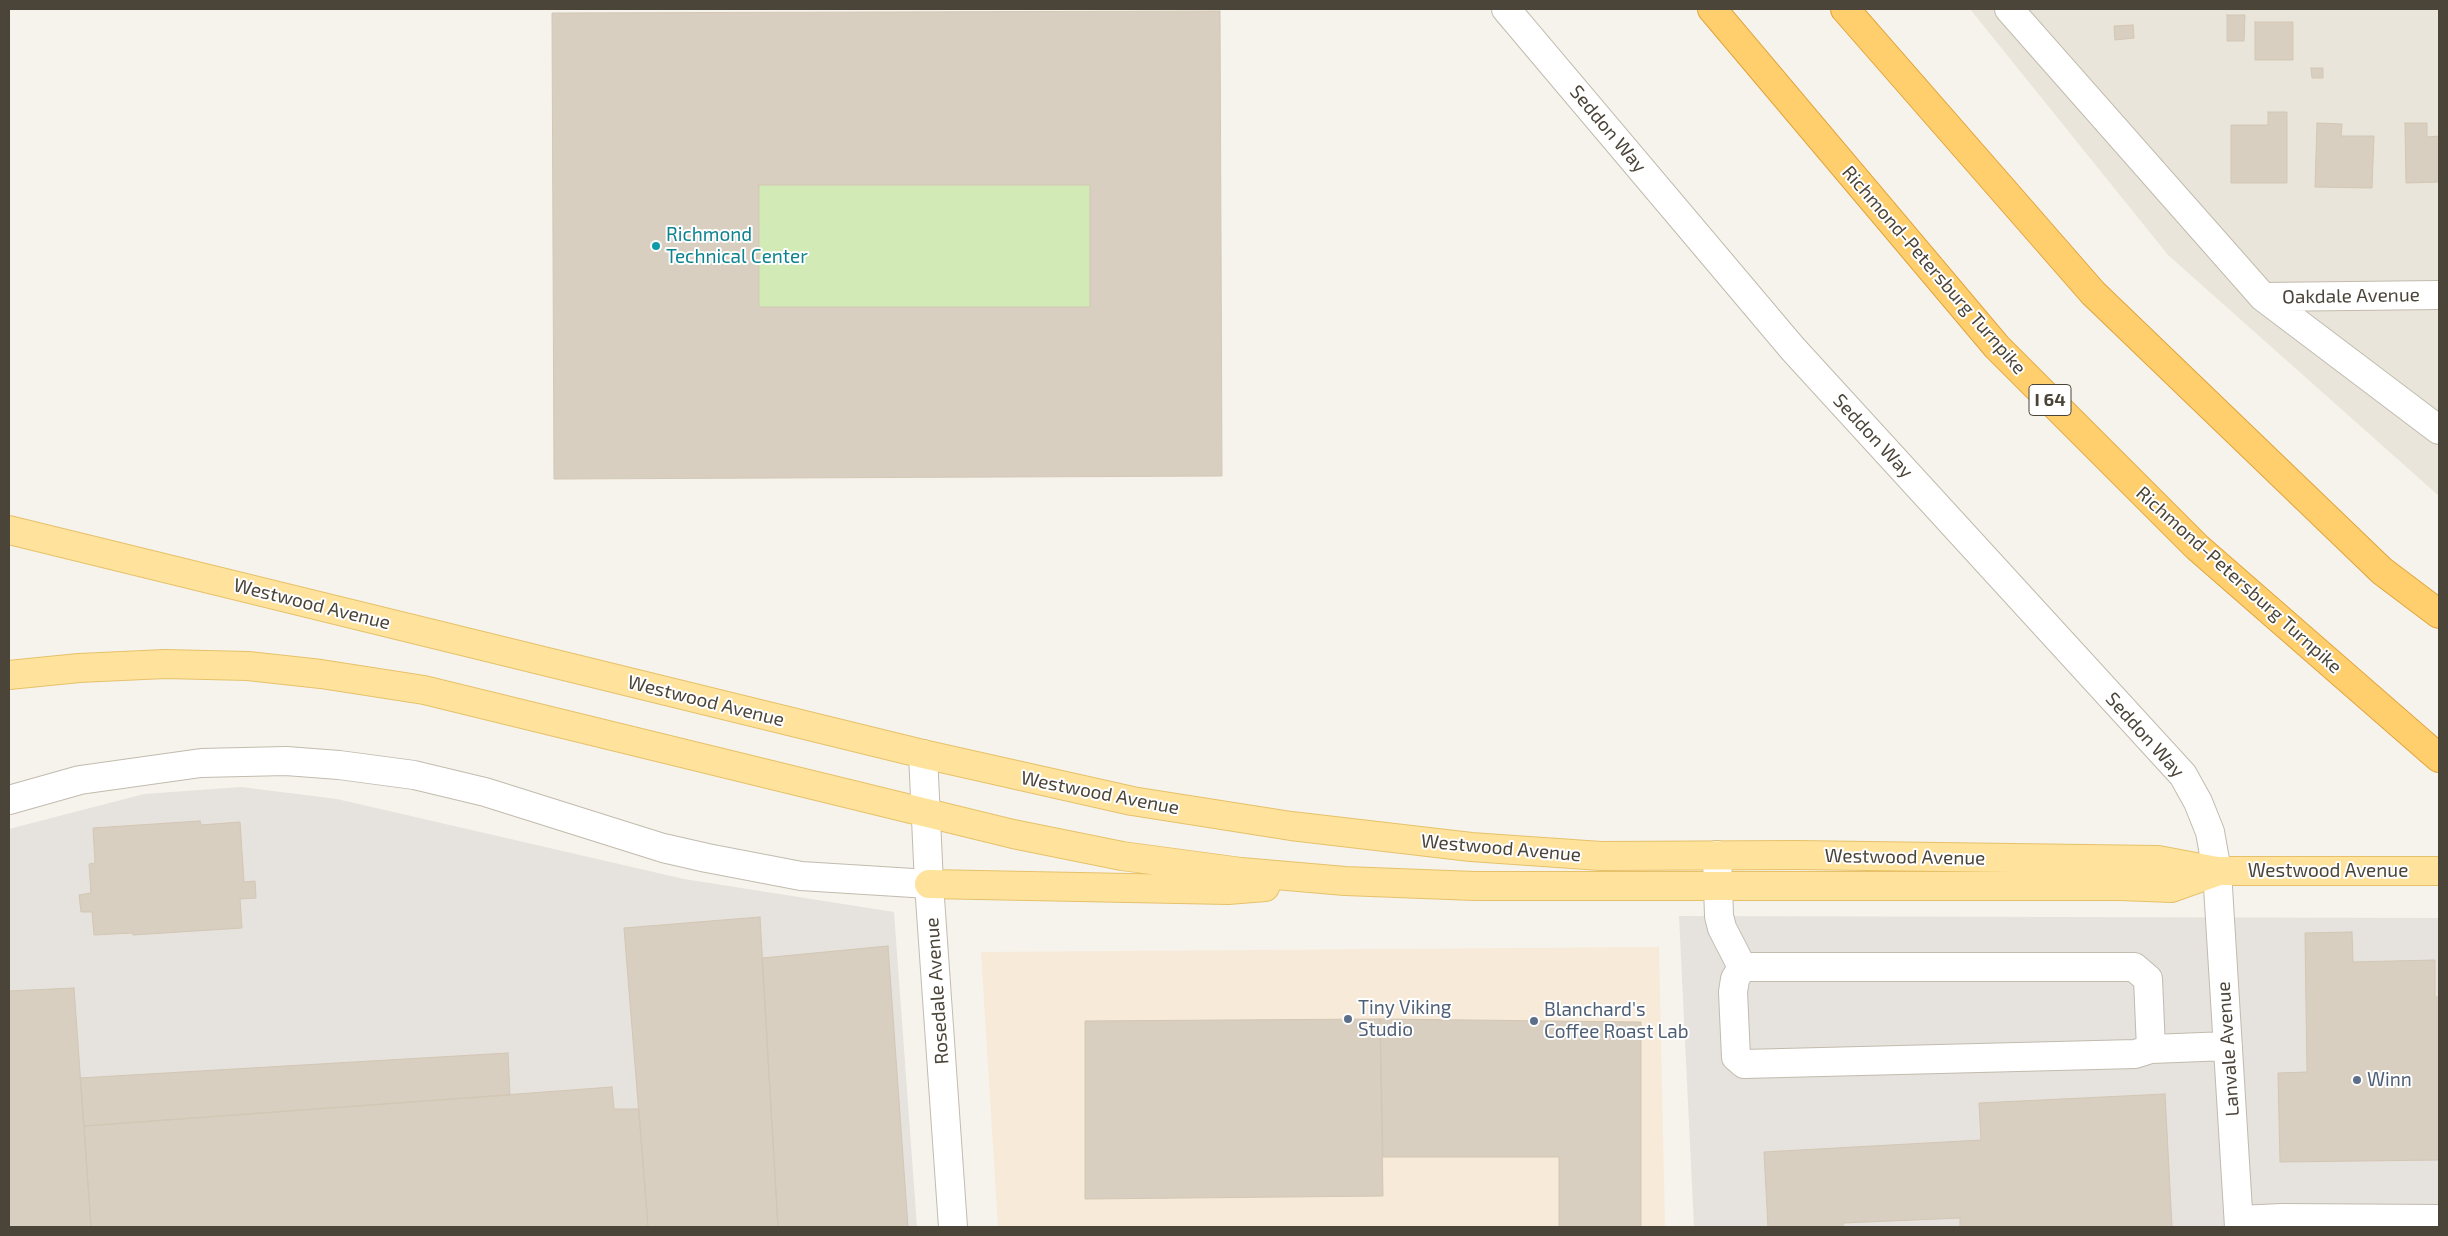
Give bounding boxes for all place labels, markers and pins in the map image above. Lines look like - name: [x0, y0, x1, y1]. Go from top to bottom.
- place label: Richmond Technical Center: [666, 224, 808, 268]
- marker: Richmond Technical Center: [650, 240, 662, 252]
- place label: Tiny Viking Studio: [1358, 997, 1451, 1041]
- place label: Blanchard's Coffee Roast Lab: [1544, 999, 1689, 1043]
- marker: Tiny Viking Studio: [1342, 1013, 1354, 1025]
- marker: Blanchard's Coffee Roast Lab: [1528, 1015, 1540, 1027]
- place label: Winn: [2367, 1069, 2412, 1091]
- marker: Winn: [2351, 1074, 2363, 1086]

